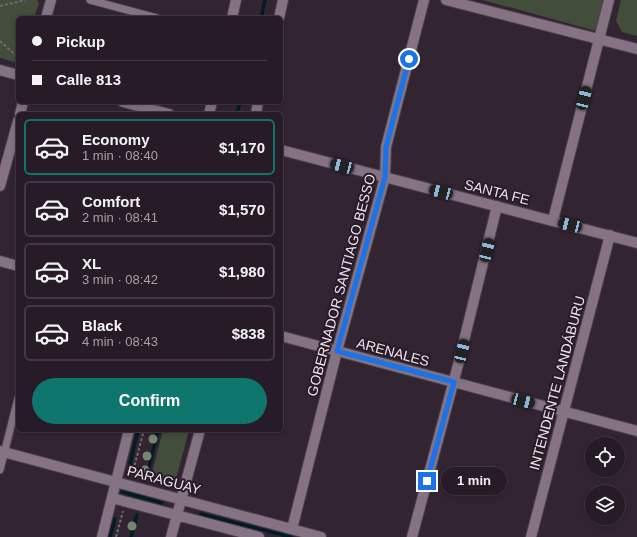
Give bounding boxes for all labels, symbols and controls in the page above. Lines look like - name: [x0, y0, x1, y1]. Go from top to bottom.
- text: Pickup: [56, 33, 105, 50]
- route start: [400, 50, 418, 68]
- text: Calle 813: [56, 71, 121, 88]
- car: [575, 85, 593, 111]
- icon: car: [34, 129, 70, 165]
- text: Economy: [82, 131, 150, 148]
- text: $1,170: [219, 139, 265, 156]
- text: 1 min · 08:40: [82, 148, 158, 163]
- car: [329, 157, 355, 175]
- street label: GOBERNADOR SANTIAGO BESSO: [304, 172, 378, 398]
- street label: SANTA FE: [463, 176, 531, 208]
- car: [428, 183, 454, 201]
- icon: car: [34, 191, 70, 227]
- text: Comfort: [82, 193, 140, 210]
- text: $1,570: [219, 201, 265, 218]
- text: 2 min · 08:41: [82, 210, 158, 225]
- car: [557, 216, 583, 234]
- car: [478, 237, 496, 263]
- icon: car: [34, 253, 70, 289]
- text: XL: [82, 255, 101, 272]
- text: $1,980: [219, 263, 265, 280]
- text: 3 min · 08:42: [82, 272, 158, 287]
- street label: INTENDENTE LANDÁBURU: [526, 294, 588, 472]
- icon: car: [34, 315, 70, 351]
- text: Black: [82, 317, 122, 334]
- text: $838: [232, 325, 265, 342]
- text: 4 min · 08:43: [82, 334, 158, 349]
- street label: ARENALES: [355, 335, 431, 369]
- car: [453, 338, 471, 364]
- button: Confirm: [32, 378, 267, 424]
- car: [510, 392, 536, 410]
- map controls: [585, 437, 625, 525]
- button: locate: [585, 437, 625, 477]
- street label: PARAGUAY: [125, 462, 203, 498]
- callout: 1 min: [441, 467, 507, 495]
- route end: [418, 472, 436, 490]
- text: 1 min: [457, 473, 491, 488]
- button: layers: [585, 485, 625, 525]

